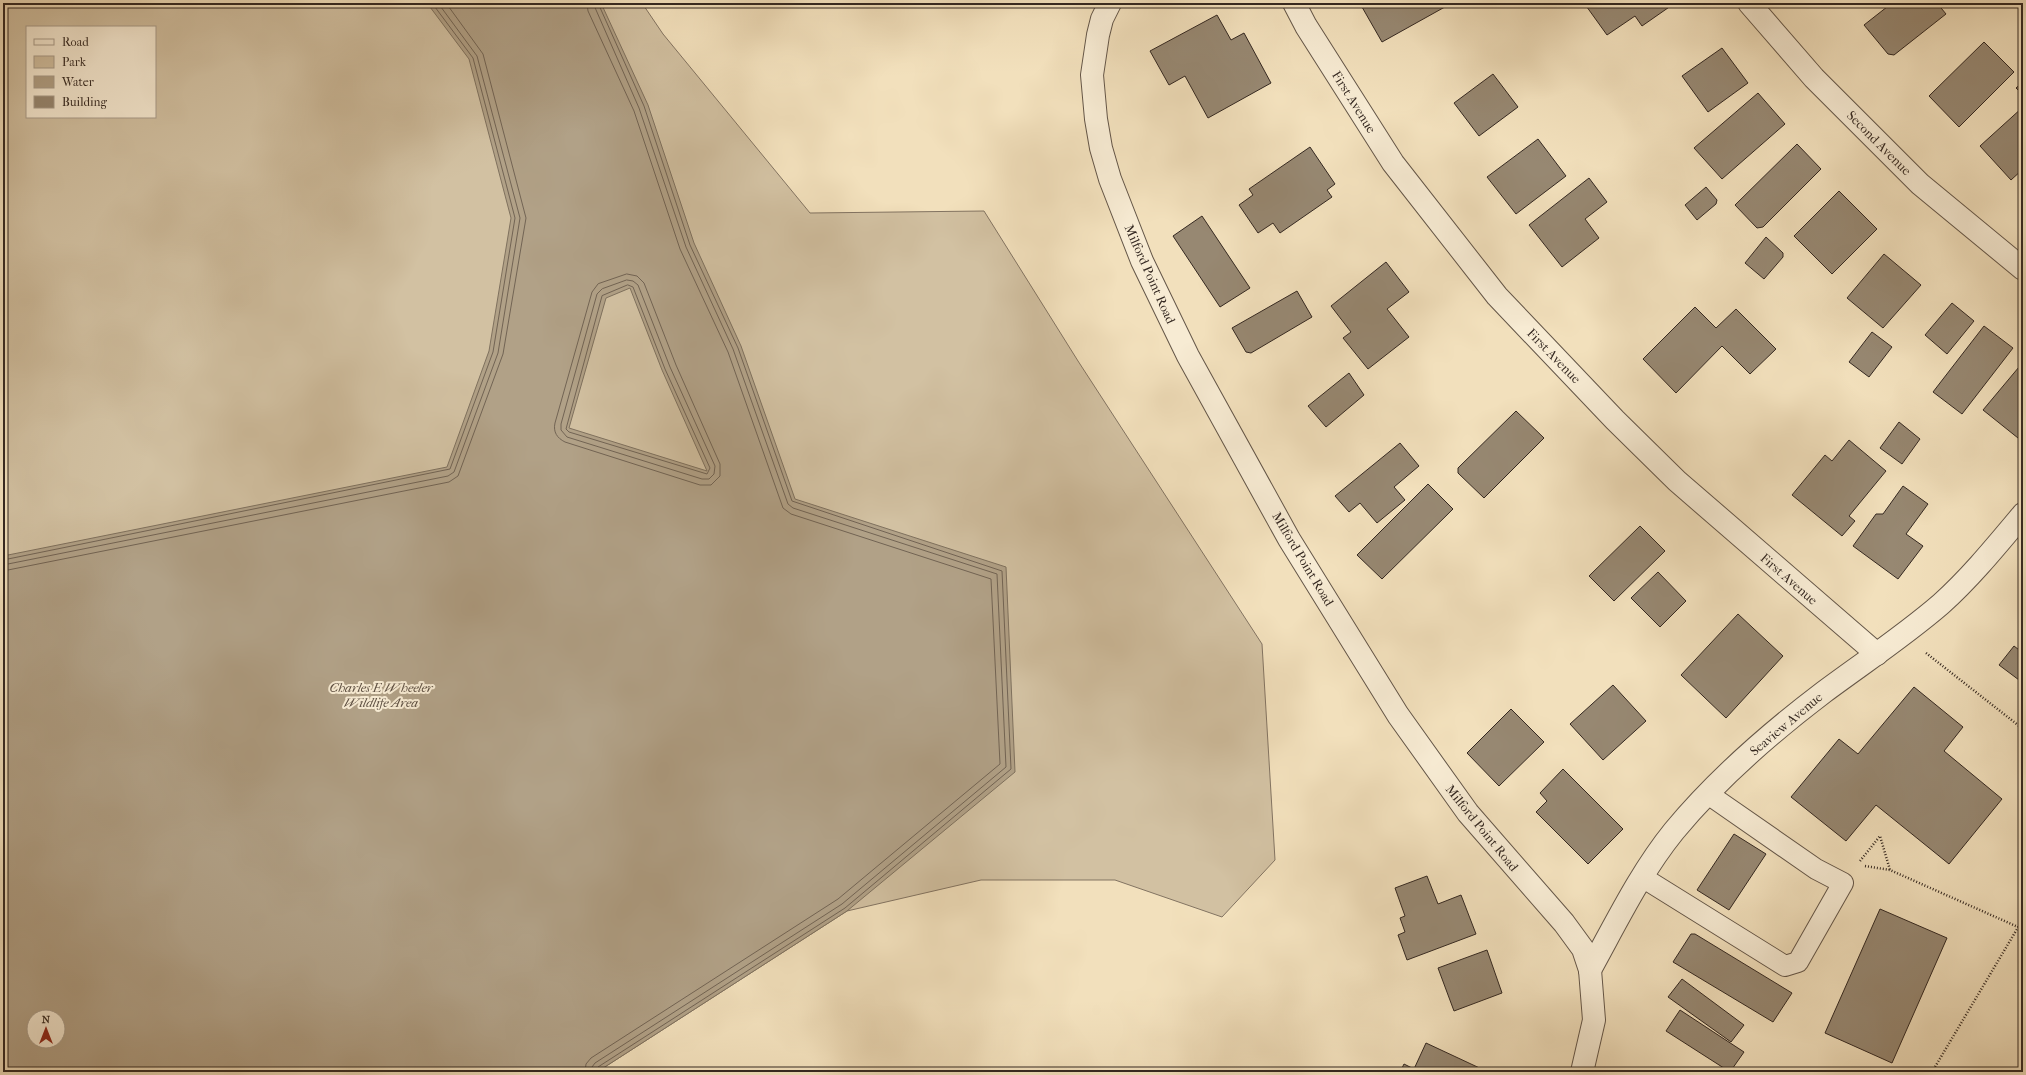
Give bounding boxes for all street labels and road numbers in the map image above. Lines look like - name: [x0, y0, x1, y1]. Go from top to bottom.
- street label: First Avenue: [1329, 68, 1379, 136]
- street label: Second Avenue: [1844, 108, 1915, 179]
- street label: Milford Point Road: [1121, 222, 1179, 327]
- street label: First Avenue: [1524, 325, 1584, 387]
- street label: Milford Point Road: [1269, 509, 1337, 609]
- street label: First Avenue: [1757, 550, 1821, 608]
- street label: Seaview Avenue: [1747, 689, 1826, 759]
- street label: Milford Point Road: [1443, 782, 1522, 875]

